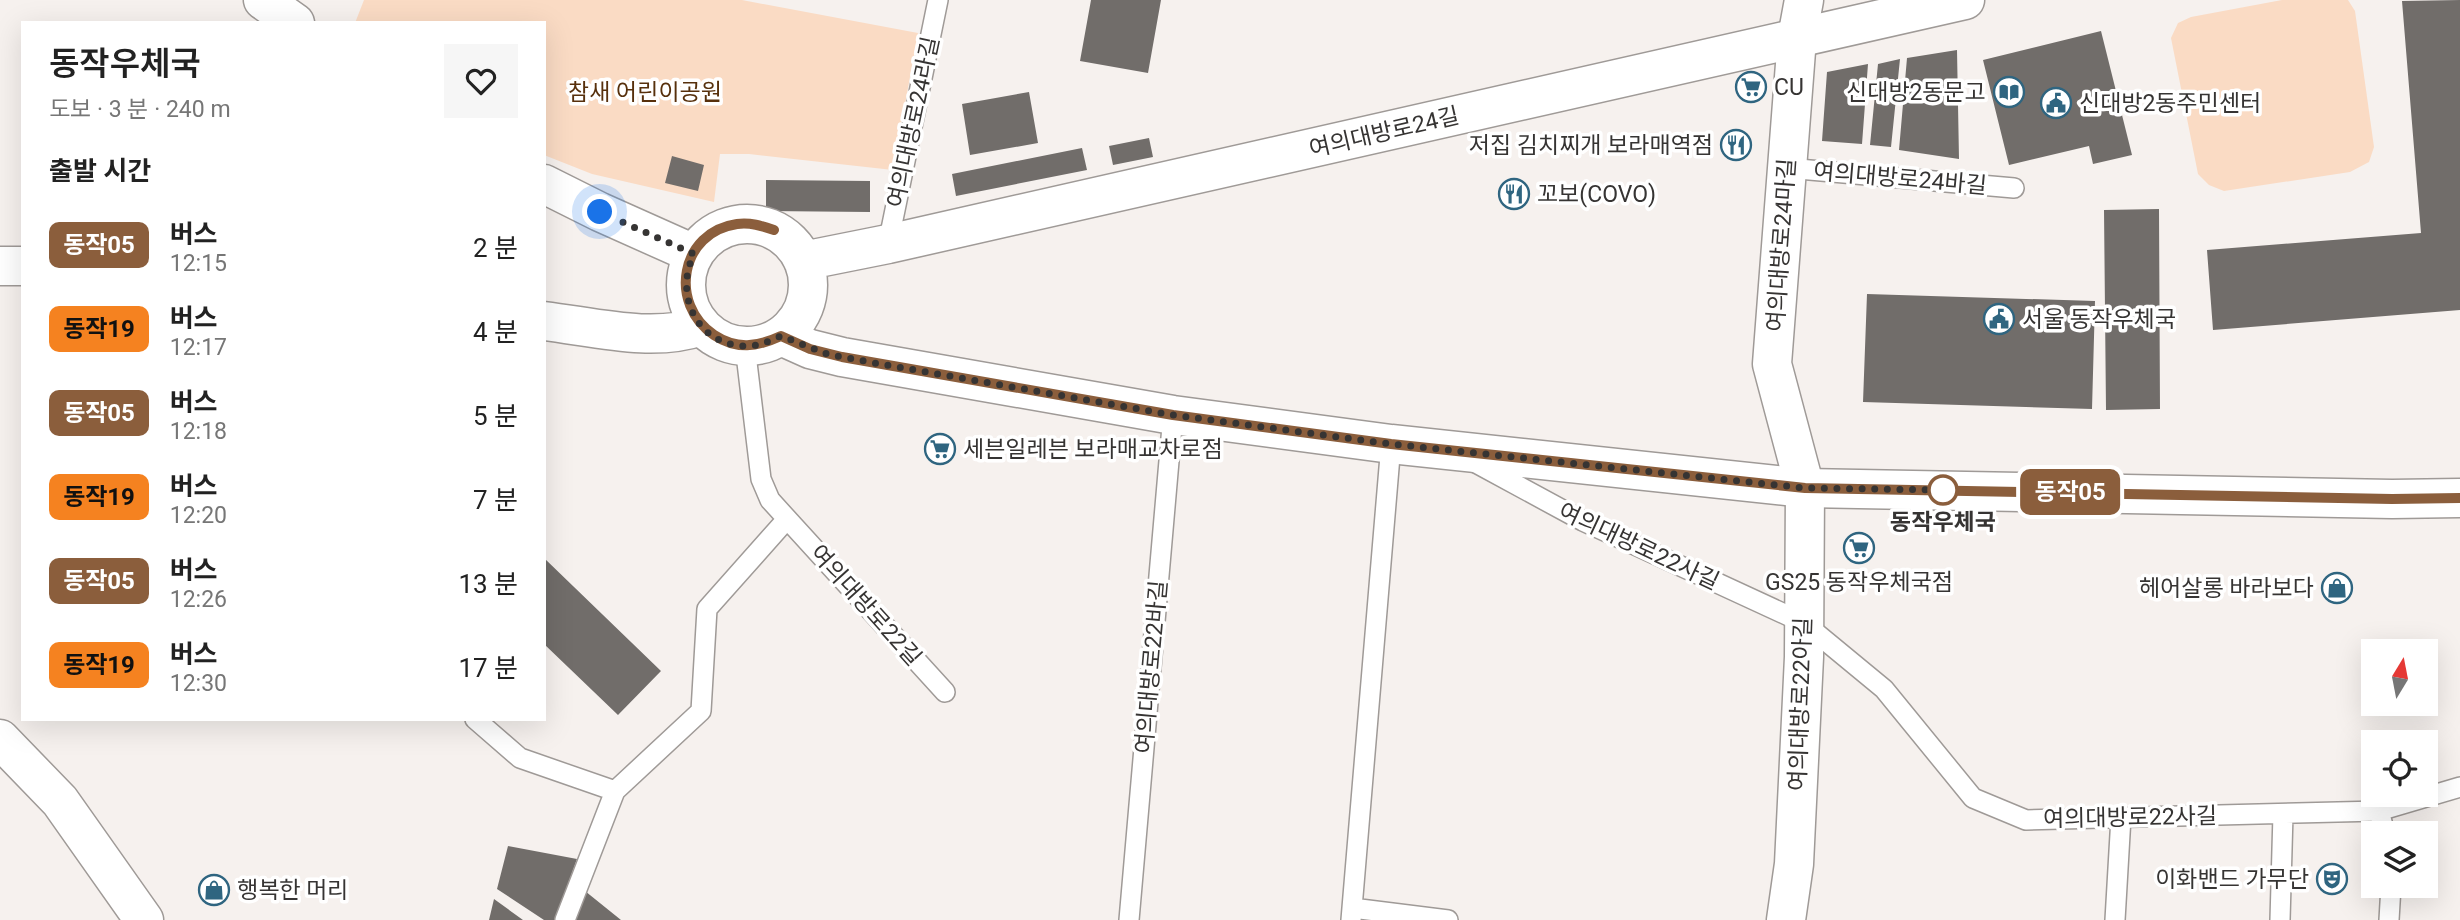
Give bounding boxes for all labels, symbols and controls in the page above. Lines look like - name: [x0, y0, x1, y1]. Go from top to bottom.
- street label: 여의대방로24라길: [882, 34, 945, 210]
- text: 동작우체국: [49, 44, 201, 83]
- button: heart: [444, 44, 518, 118]
- supermarket icon: CU: [1734, 70, 1768, 104]
- place label: CU: [1774, 74, 1804, 101]
- library icon: 신대방2동문고: [1992, 75, 2026, 109]
- park label: 참새 어린이공원: [568, 79, 722, 106]
- place label: 신대방2동문고: [1846, 79, 1986, 106]
- public building icon: 신대방2동주민센터: [2039, 86, 2073, 120]
- place label: 신대방2동주민센터: [2079, 90, 2261, 117]
- text: 도보 · 3 분 · 240 m: [49, 96, 231, 123]
- street label: 여의대방로24길: [1307, 102, 1462, 163]
- restaurant icon: 저집 김치찌개 보라매역점: [1719, 128, 1753, 162]
- place label: 저집 김치찌개 보라매역점: [1469, 132, 1713, 159]
- text: 출발 시간: [49, 156, 151, 186]
- street label: 여의대방로24마길: [1762, 157, 1801, 333]
- street label: 여의대방로24바길: [1812, 157, 1988, 200]
- restaurant icon: 꼬보(COVO): [1497, 177, 1531, 211]
- place label: 꼬보(COVO): [1537, 181, 1656, 208]
- your location: [582, 194, 617, 229]
- text: 버스: [170, 219, 218, 249]
- text: 동작05: [63, 231, 135, 259]
- text: 2 분: [473, 233, 518, 263]
- text: 12:15: [170, 250, 227, 277]
- public building icon: 서울 동작우체국: [1982, 302, 2016, 336]
- text: 버스: [170, 303, 218, 333]
- place label: 서울 동작우체국: [2022, 306, 2176, 333]
- text: 동작19: [63, 315, 135, 343]
- text: 4 분: [473, 317, 518, 347]
- text: 12:17: [170, 334, 227, 361]
- text: 버스: [170, 387, 218, 417]
- text: 동작05: [63, 399, 135, 427]
- text: 5 분: [473, 401, 518, 431]
- text: 12:18: [170, 418, 227, 445]
- supermarket icon: 세븐일레븐 보라매교차로점: [923, 432, 957, 466]
- place label: 세븐일레븐 보라매교차로점: [963, 436, 1223, 463]
- line badge: 동작05: [2021, 469, 2119, 515]
- text: 버스: [170, 471, 218, 501]
- marker: 동작우체국: [1928, 475, 1958, 505]
- text: 동작05: [2034, 478, 2106, 506]
- text: 동작19: [63, 483, 135, 511]
- text: 7 분: [473, 485, 518, 515]
- street label: 여의대방로22사길: [1554, 497, 1723, 595]
- text: 12:20: [170, 502, 227, 529]
- place label: 동작우체국: [1890, 509, 1996, 536]
- supermarket icon: GS25 동작우체국점: [1842, 531, 1876, 565]
- street label: 여의대방로22길: [804, 540, 927, 671]
- text: 버스: [170, 555, 218, 585]
- text: 동작05: [63, 567, 135, 595]
- text: 13 분: [458, 569, 518, 599]
- place label: GS25 동작우체국점: [1765, 569, 1953, 596]
- shop icon: 헤어살롱 바라보다: [2320, 571, 2354, 605]
- place label: 헤어살롱 바라보다: [2139, 575, 2314, 602]
- street label: 여의대방로22바길: [1130, 579, 1173, 755]
- text: 12:26: [170, 586, 227, 613]
- street label: 여의대방로22아길: [1784, 617, 1817, 791]
- text: 버스: [170, 639, 218, 669]
- north arrow: [2361, 639, 2438, 716]
- map controls: [2361, 639, 2438, 898]
- text: 동작19: [63, 651, 135, 679]
- text: 17 분: [458, 653, 518, 683]
- text: 12:30: [170, 670, 227, 697]
- button: locate: [2361, 730, 2438, 807]
- street label: 여의대방로22사길: [2043, 802, 2217, 833]
- button: layers: [2361, 821, 2438, 898]
- theatre icon: 이화밴드 가무단: [2315, 862, 2349, 896]
- place label: 이화밴드 가무단: [2155, 866, 2309, 893]
- shop icon: 행복한 머리: [197, 873, 231, 907]
- place label: 행복한 머리: [237, 877, 349, 904]

